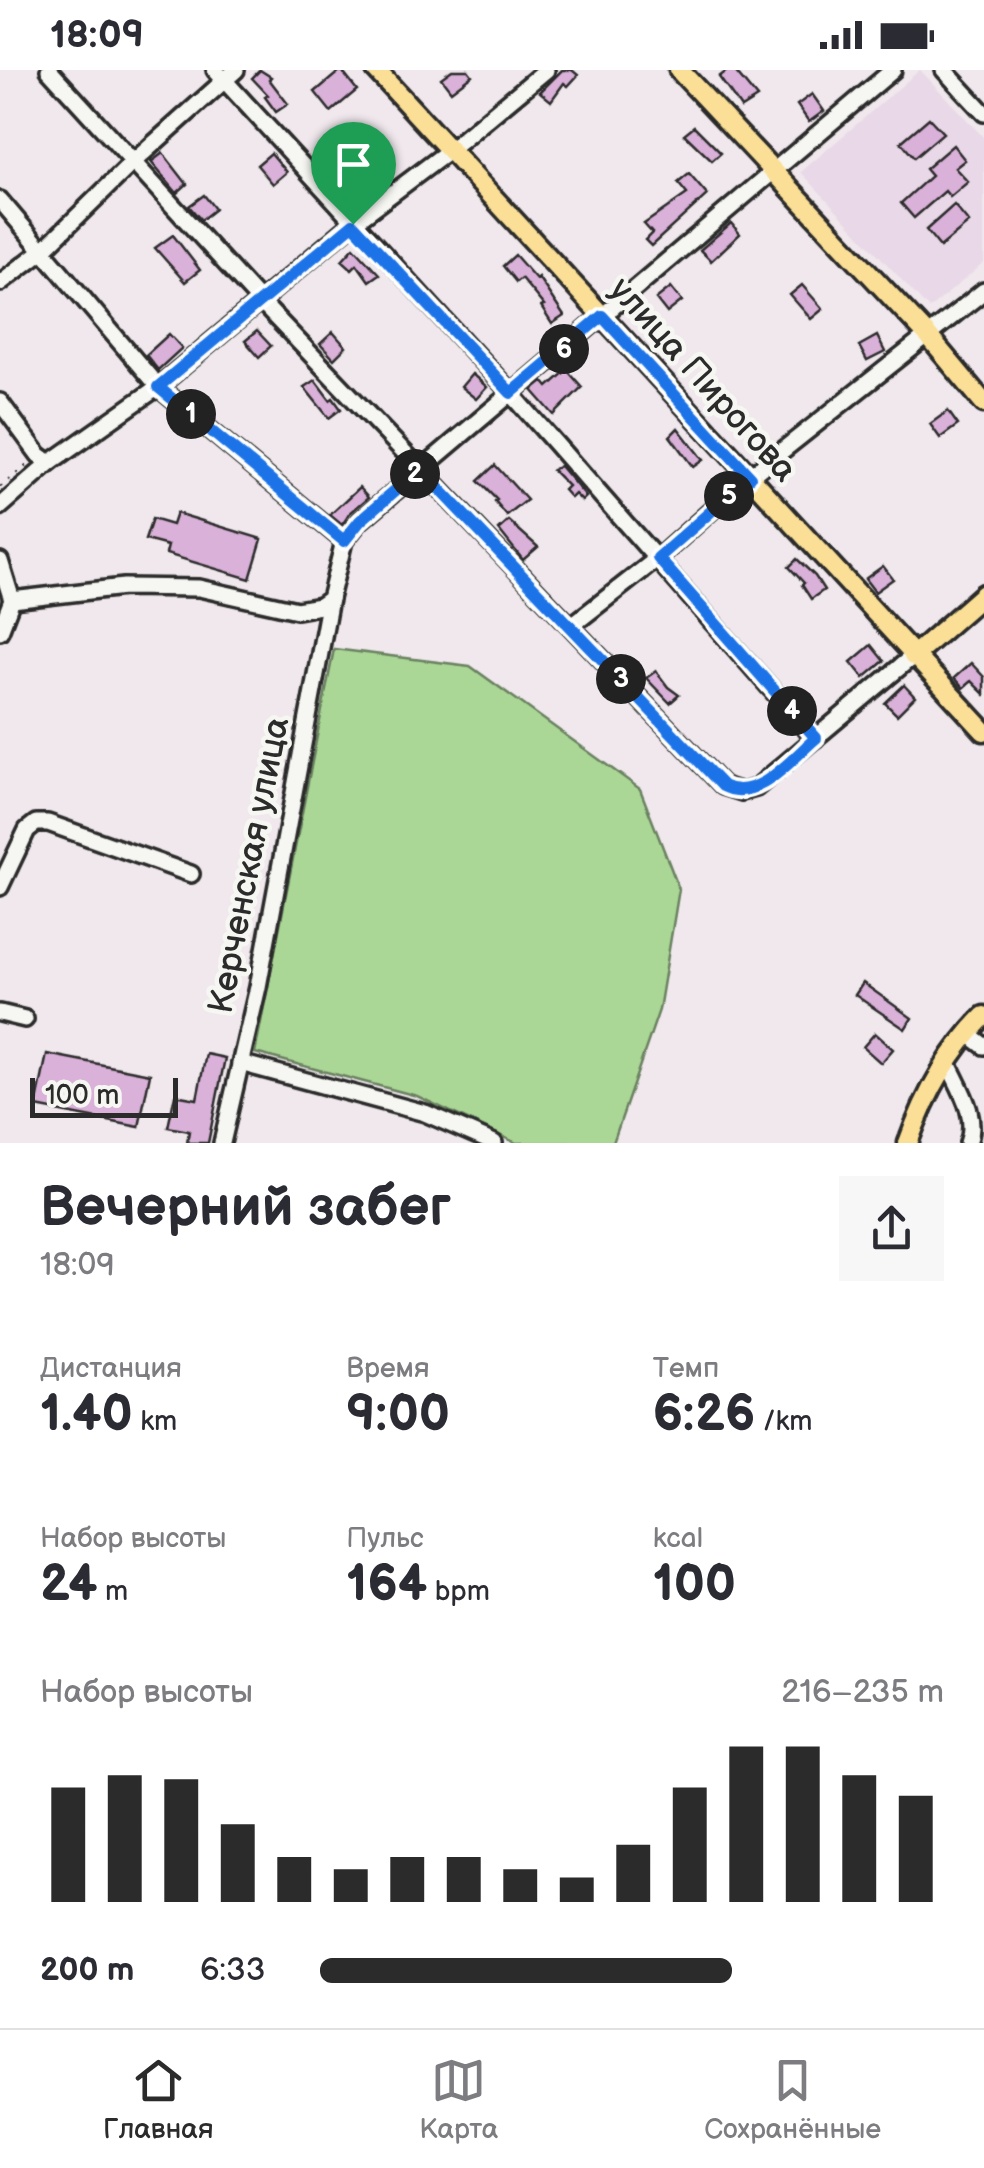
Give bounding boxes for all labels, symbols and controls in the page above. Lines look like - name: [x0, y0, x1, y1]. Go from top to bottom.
- text: 18:09: [50, 13, 144, 58]
- pin: [311, 122, 396, 225]
- icon: arrive: [326, 137, 381, 192]
- street label: улица Пирогова: [600, 269, 806, 491]
- pin: 6: [539, 324, 589, 374]
- text: 6: [556, 332, 572, 365]
- pin: 1: [166, 389, 216, 439]
- text: 1: [185, 397, 197, 430]
- pin: 2: [390, 449, 440, 499]
- text: 2: [407, 457, 423, 490]
- pin: 5: [704, 471, 754, 521]
- text: 5: [721, 479, 737, 512]
- pin: 3: [596, 654, 646, 704]
- text: 3: [613, 662, 629, 695]
- pin: 4: [767, 686, 817, 736]
- text: 4: [784, 694, 800, 727]
- street label: Керченская улица: [200, 713, 299, 1017]
- scale bar: [30, 1073, 178, 1118]
- text: 100 m: [45, 1079, 119, 1112]
- text: Вечерний забег: [40, 1175, 451, 1242]
- button: share: [839, 1176, 944, 1281]
- text: 18:09: [40, 1246, 115, 1285]
- text: Дистанция: [40, 1352, 182, 1385]
- text: Время: [346, 1352, 430, 1385]
- text: Темп: [653, 1352, 719, 1385]
- text: 1.40: [40, 1385, 133, 1445]
- text: 9:00: [346, 1385, 450, 1445]
- text: 6:26: [653, 1385, 755, 1445]
- text: km: [133, 1405, 177, 1438]
- text: /km: [755, 1405, 812, 1438]
- text: Набор высоты: [40, 1522, 226, 1555]
- text: Пульс: [346, 1522, 424, 1555]
- text: kcal: [653, 1522, 703, 1555]
- text: 24: [40, 1555, 97, 1615]
- text: 164: [346, 1555, 427, 1615]
- text: 100: [653, 1555, 736, 1615]
- text: m: [97, 1575, 128, 1608]
- text: bpm: [427, 1575, 490, 1608]
- text: Набор высоты: [40, 1673, 253, 1712]
- text: 216–235 m: [781, 1673, 944, 1712]
- text: 200 m: [40, 1951, 134, 1990]
- text: 6:33: [200, 1951, 265, 1990]
- tab: Главная: [103, 2053, 213, 2146]
- tab: Карта: [419, 2053, 498, 2146]
- tab: Сохранённые: [704, 2053, 881, 2146]

